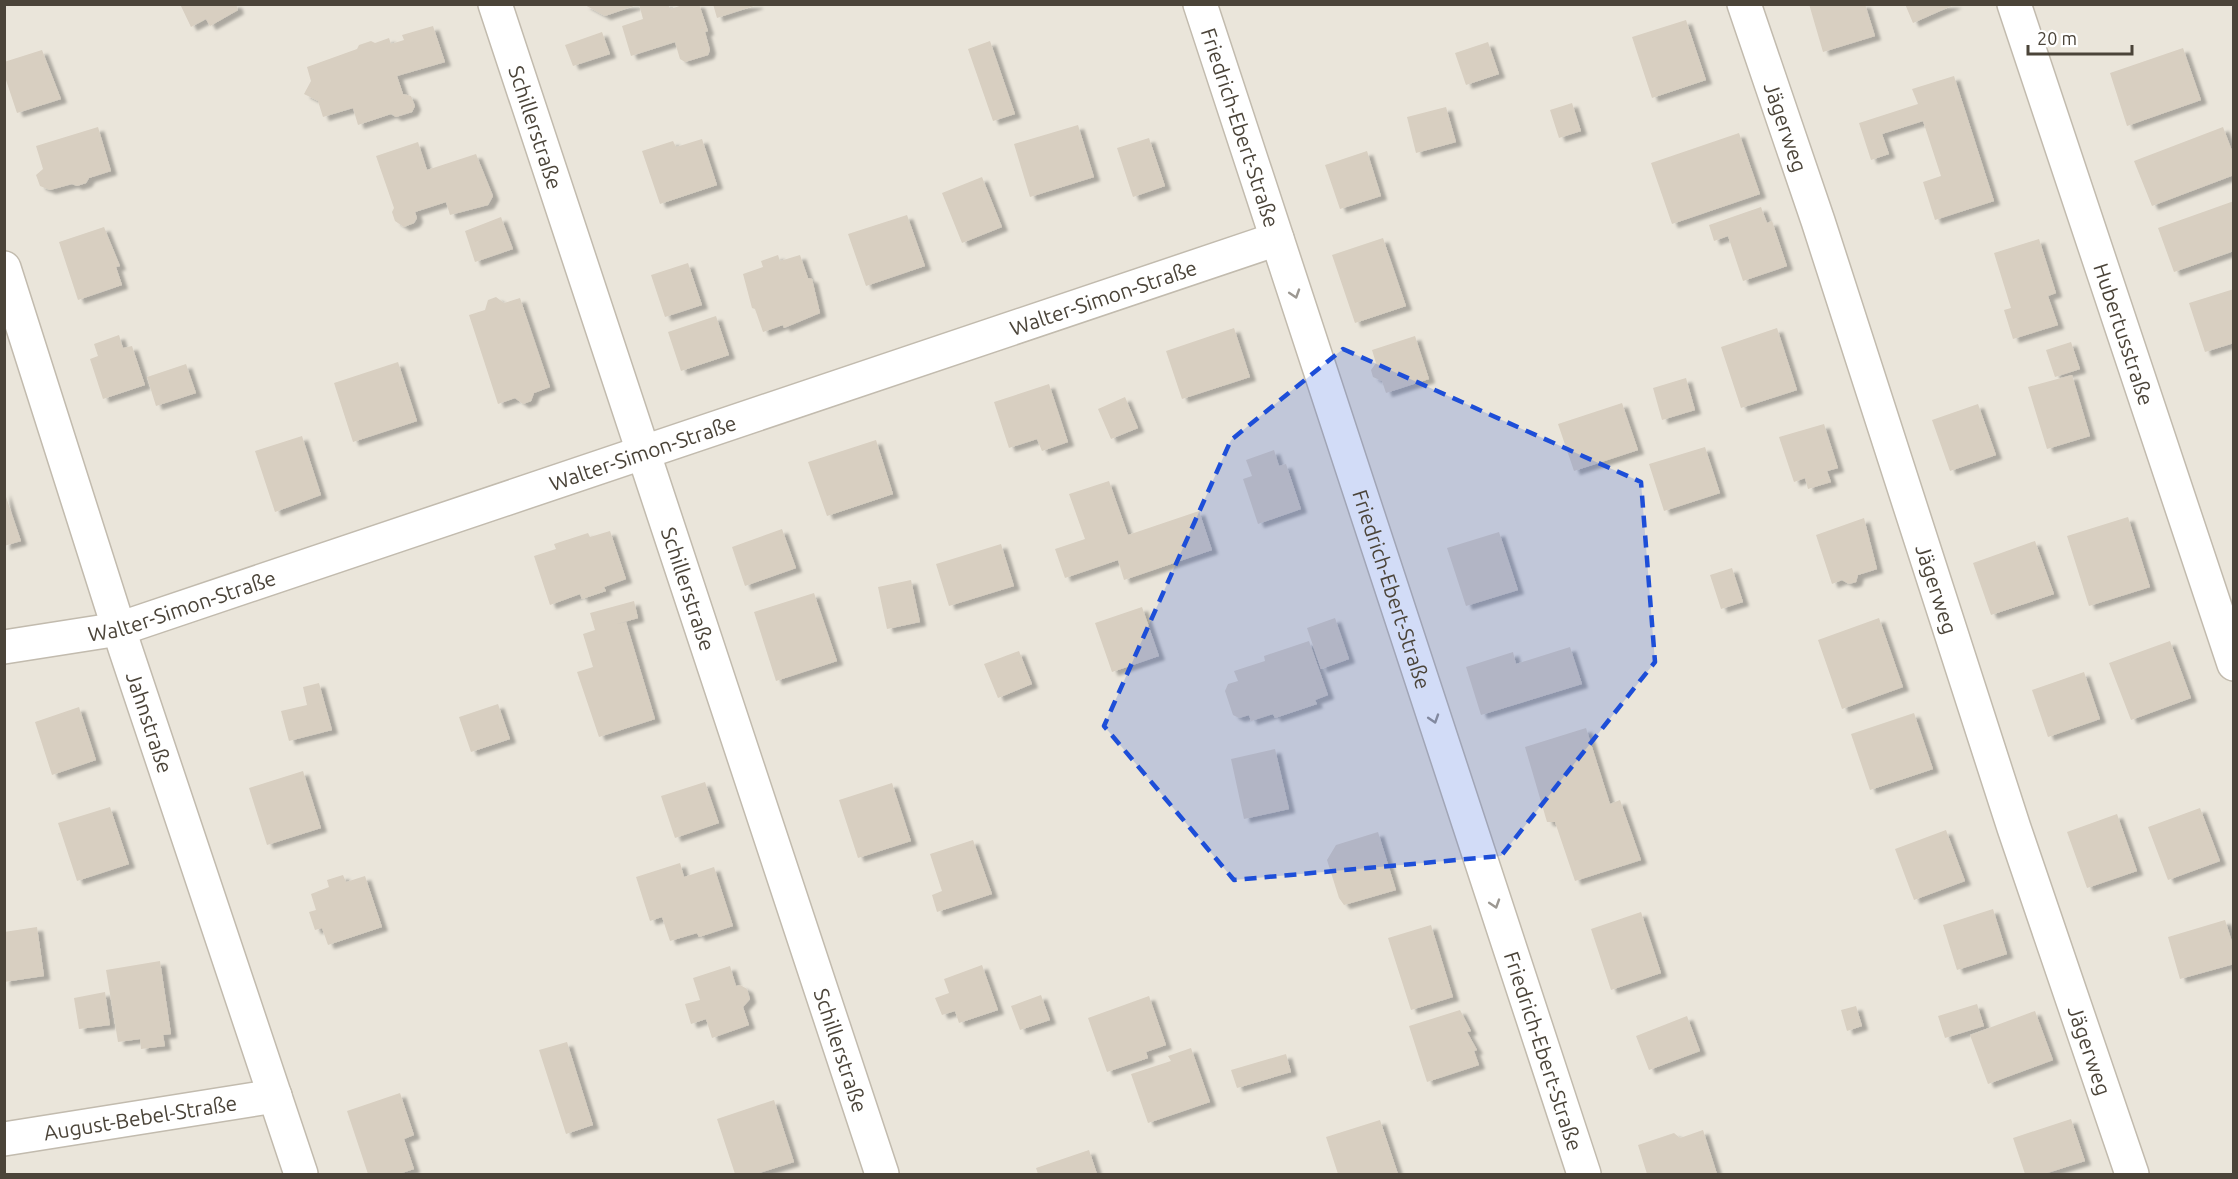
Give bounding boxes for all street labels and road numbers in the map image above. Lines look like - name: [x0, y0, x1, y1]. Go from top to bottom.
- street label: Friedrich-Ebert-Straße: [1197, 25, 1284, 230]
- street label: Schillerstraße: [504, 62, 567, 192]
- street label: Jägerweg: [1760, 79, 1812, 175]
- street label: Walter-Simon-Straße: [1007, 255, 1200, 340]
- street label: Hubertusstraße: [2089, 260, 2159, 408]
- street label: Walter-Simon-Straße: [546, 410, 739, 495]
- street label: Friedrich-Ebert-Straße: [1348, 487, 1436, 692]
- street label: Schillerstraße: [657, 524, 720, 654]
- street label: Jägerweg: [1911, 541, 1963, 637]
- street label: Walter-Simon-Straße: [86, 565, 279, 646]
- street label: Jahnstraße: [122, 668, 178, 776]
- street label: Friedrich-Ebert-Straße: [1500, 948, 1588, 1154]
- street label: Schillerstraße: [809, 985, 873, 1115]
- street label: Jägerweg: [2063, 1002, 2116, 1098]
- street label: August-Bebel-Straße: [42, 1090, 239, 1145]

